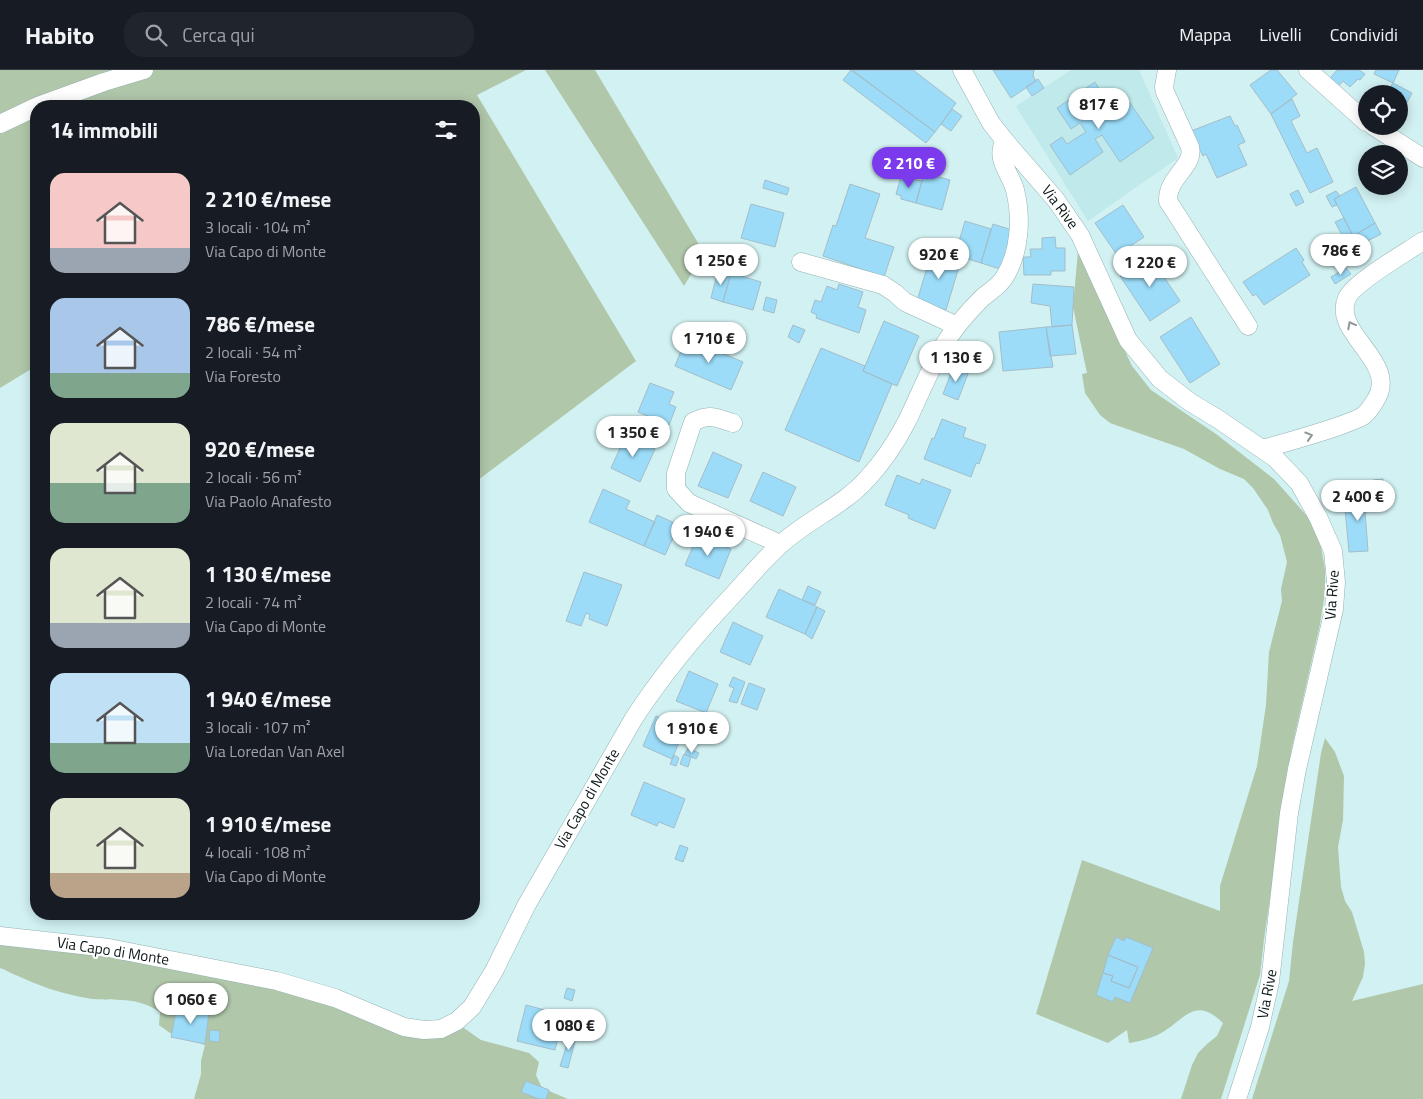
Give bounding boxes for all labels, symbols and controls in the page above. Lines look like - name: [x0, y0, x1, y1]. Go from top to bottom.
- search box: [124, 12, 474, 57]
- text: Habito: [25, 17, 94, 53]
- text: Cerca qui: [182, 20, 255, 49]
- icon: search: [142, 21, 170, 49]
- text: Mappa: [1179, 21, 1231, 48]
- text: Livelli: [1259, 21, 1302, 48]
- text: Condividi: [1330, 21, 1398, 48]
- map controls: [1358, 85, 1408, 195]
- button: locate: [1358, 85, 1408, 135]
- pin: 817 €: [1064, 88, 1134, 130]
- text: 817 €: [1079, 92, 1119, 116]
- text: 14 immobili: [50, 114, 158, 146]
- icon: filters: [432, 116, 460, 144]
- button: layers: [1358, 145, 1408, 195]
- pin: 2 210 €: [863, 146, 955, 189]
- text: 2 210 €: [883, 151, 935, 175]
- street label: Via Rive: [1036, 180, 1085, 234]
- text: 2 210 €/mese: [205, 183, 331, 215]
- icon: home: [90, 193, 150, 253]
- text: 3 locali · 104 m²: [205, 215, 311, 239]
- pin: 786 €: [1306, 234, 1376, 276]
- pin: 920 €: [904, 238, 974, 280]
- text: 786 €: [1321, 238, 1361, 262]
- text: Via Capo di Monte: [205, 239, 326, 263]
- text: 920 €: [919, 242, 959, 266]
- pin: 1 250 €: [675, 244, 767, 286]
- pin: 1 220 €: [1104, 246, 1196, 288]
- text: 1 250 €: [695, 248, 747, 272]
- text: 1 220 €: [1124, 250, 1176, 274]
- text: 786 €/mese: [205, 308, 315, 340]
- icon: home: [90, 318, 150, 378]
- pin: 1 710 €: [663, 322, 755, 364]
- one-way arrow: [1347, 322, 1357, 331]
- text: 1 710 €: [683, 326, 735, 350]
- text: 2 locali · 54 m²: [205, 340, 302, 364]
- pin: 1 130 €: [910, 340, 1002, 383]
- text: 1 130 €: [930, 345, 982, 369]
- text: Via Foresto: [205, 364, 281, 388]
- pin: 1 350 €: [587, 416, 679, 458]
- text: 1 350 €: [607, 420, 659, 444]
- one-way arrow: [1304, 432, 1313, 442]
- text: 920 €/mese: [205, 433, 315, 465]
- icon: home: [90, 443, 150, 503]
- text: 2 locali · 56 m²: [205, 465, 302, 489]
- pin: 2 400 €: [1312, 480, 1404, 522]
- text: 2 400 €: [1332, 484, 1384, 508]
- text: Via Paolo Anafesto: [205, 489, 332, 513]
- pin: 1 940 €: [662, 514, 754, 557]
- text: 1 940 €: [682, 519, 734, 543]
- text: 1 130 €/mese: [205, 558, 331, 590]
- icon: home: [90, 568, 150, 628]
- street label: Via Rive: [1318, 569, 1345, 621]
- text: 2 locali · 74 m²: [205, 590, 302, 614]
- text: Via Capo di Monte: [205, 614, 326, 638]
- text: 1 940 €/mese: [205, 683, 331, 715]
- icon: home: [90, 693, 150, 753]
- pin: 1 910 €: [646, 712, 738, 754]
- text: 3 locali · 107 m²: [205, 715, 311, 739]
- text: 1 910 €: [666, 716, 718, 740]
- text: Via Loredan Van Axel: [205, 739, 345, 763]
- street label: Via Capo di Monte: [548, 744, 625, 854]
- text: 1 910 €/mese: [205, 808, 331, 840]
- icon: home: [90, 818, 150, 878]
- text: 4 locali · 108 m²: [205, 840, 311, 864]
- text: Via Capo di Monte: [205, 864, 326, 888]
- street label: Via Capo di Monte: [55, 930, 171, 971]
- street label: Via Rive: [1250, 967, 1283, 1021]
- pin: 1 060 €: [145, 982, 237, 1025]
- text: 1 060 €: [165, 987, 217, 1011]
- pin: 1 080 €: [523, 1008, 615, 1051]
- text: 1 080 €: [543, 1013, 595, 1037]

